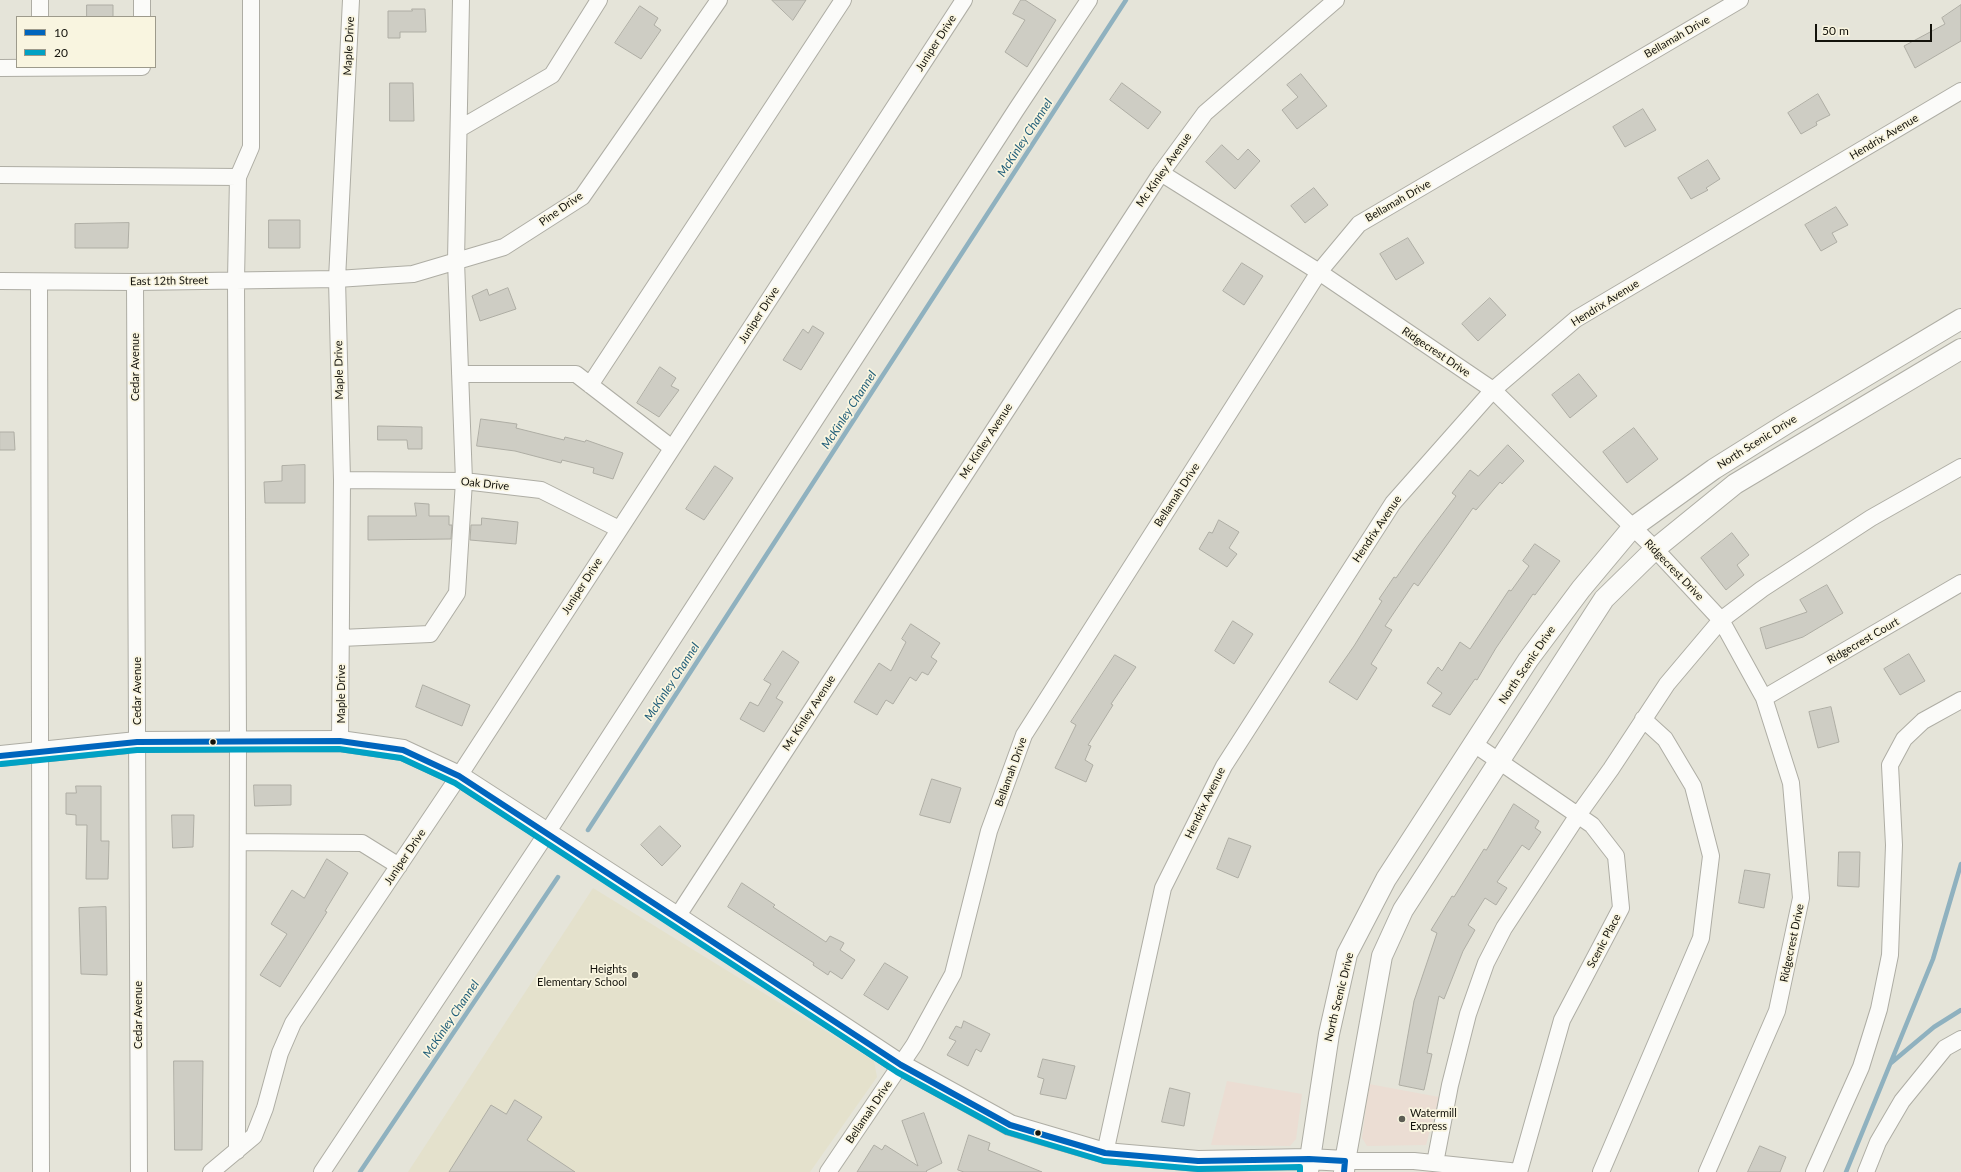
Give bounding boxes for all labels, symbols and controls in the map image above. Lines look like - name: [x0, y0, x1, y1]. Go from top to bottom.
- street label: Juniper Drive: [913, 12, 959, 74]
- street label: Bellamah Drive: [1642, 13, 1712, 61]
- legend: [16, 16, 156, 68]
- street label: Maple Drive: [341, 16, 357, 76]
- scale bar: [1817, 16, 1934, 42]
- text: 50 m: [1822, 23, 1849, 38]
- text: 10: [54, 25, 68, 40]
- text: 20: [54, 45, 68, 60]
- water label: McKinley Channel: [994, 96, 1056, 180]
- street label: Hendrix Avenue: [1847, 111, 1921, 163]
- street label: Mc Kinley Avenue: [1134, 130, 1194, 210]
- street label: Bellamah Drive: [1363, 177, 1433, 225]
- street label: Pine Drive: [537, 189, 585, 229]
- street label: East 12th Street: [130, 274, 208, 288]
- street label: Hendrix Avenue: [1569, 277, 1641, 329]
- street label: Juniper Drive: [736, 284, 782, 346]
- street label: Ridgecrest Drive: [1399, 324, 1473, 380]
- street label: Cedar Avenue: [128, 333, 142, 401]
- street label: Maple Drive: [332, 340, 346, 400]
- water label: McKinley Channel: [818, 368, 880, 452]
- street label: Mc Kinley Avenue: [957, 401, 1015, 481]
- street label: North Scenic Drive: [1715, 412, 1799, 472]
- street label: Bellamah Drive: [1152, 461, 1202, 529]
- street label: Oak Drive: [460, 475, 510, 493]
- street label: Hendrix Avenue: [1350, 493, 1404, 565]
- street label: Ridgecrest Drive: [1642, 537, 1706, 603]
- street label: Juniper Drive: [559, 555, 605, 617]
- street label: Ridgecrest Court: [1825, 615, 1901, 667]
- street label: North Scenic Drive: [1496, 623, 1558, 707]
- water label: McKinley Channel: [641, 640, 703, 724]
- street label: Cedar Avenue: [130, 657, 144, 725]
- street label: Maple Drive: [334, 664, 348, 724]
- street label: Mc Kinley Avenue: [780, 673, 838, 753]
- street label: Bellamah Drive: [992, 735, 1030, 809]
- unlabelled marker: [208, 737, 218, 747]
- street label: Hendrix Avenue: [1182, 765, 1228, 841]
- street label: Juniper Drive: [382, 827, 428, 887]
- street label: Ridgecrest Drive: [1777, 903, 1807, 983]
- street label: Scenic Place: [1584, 912, 1624, 970]
- street label: North Scenic Drive: [1322, 951, 1356, 1043]
- place label: Heights Elementary School: [537, 962, 627, 988]
- marker: Heights Elementary School: [630, 970, 640, 980]
- water label: McKinley Channel: [420, 978, 482, 1060]
- street label: Cedar Avenue: [131, 981, 145, 1049]
- street label: Bellamah Drive: [843, 1078, 895, 1146]
- place label: Watermill Express: [1410, 1106, 1457, 1132]
- marker: Watermill Express: [1397, 1114, 1407, 1124]
- unlabelled marker: [1033, 1128, 1043, 1138]

